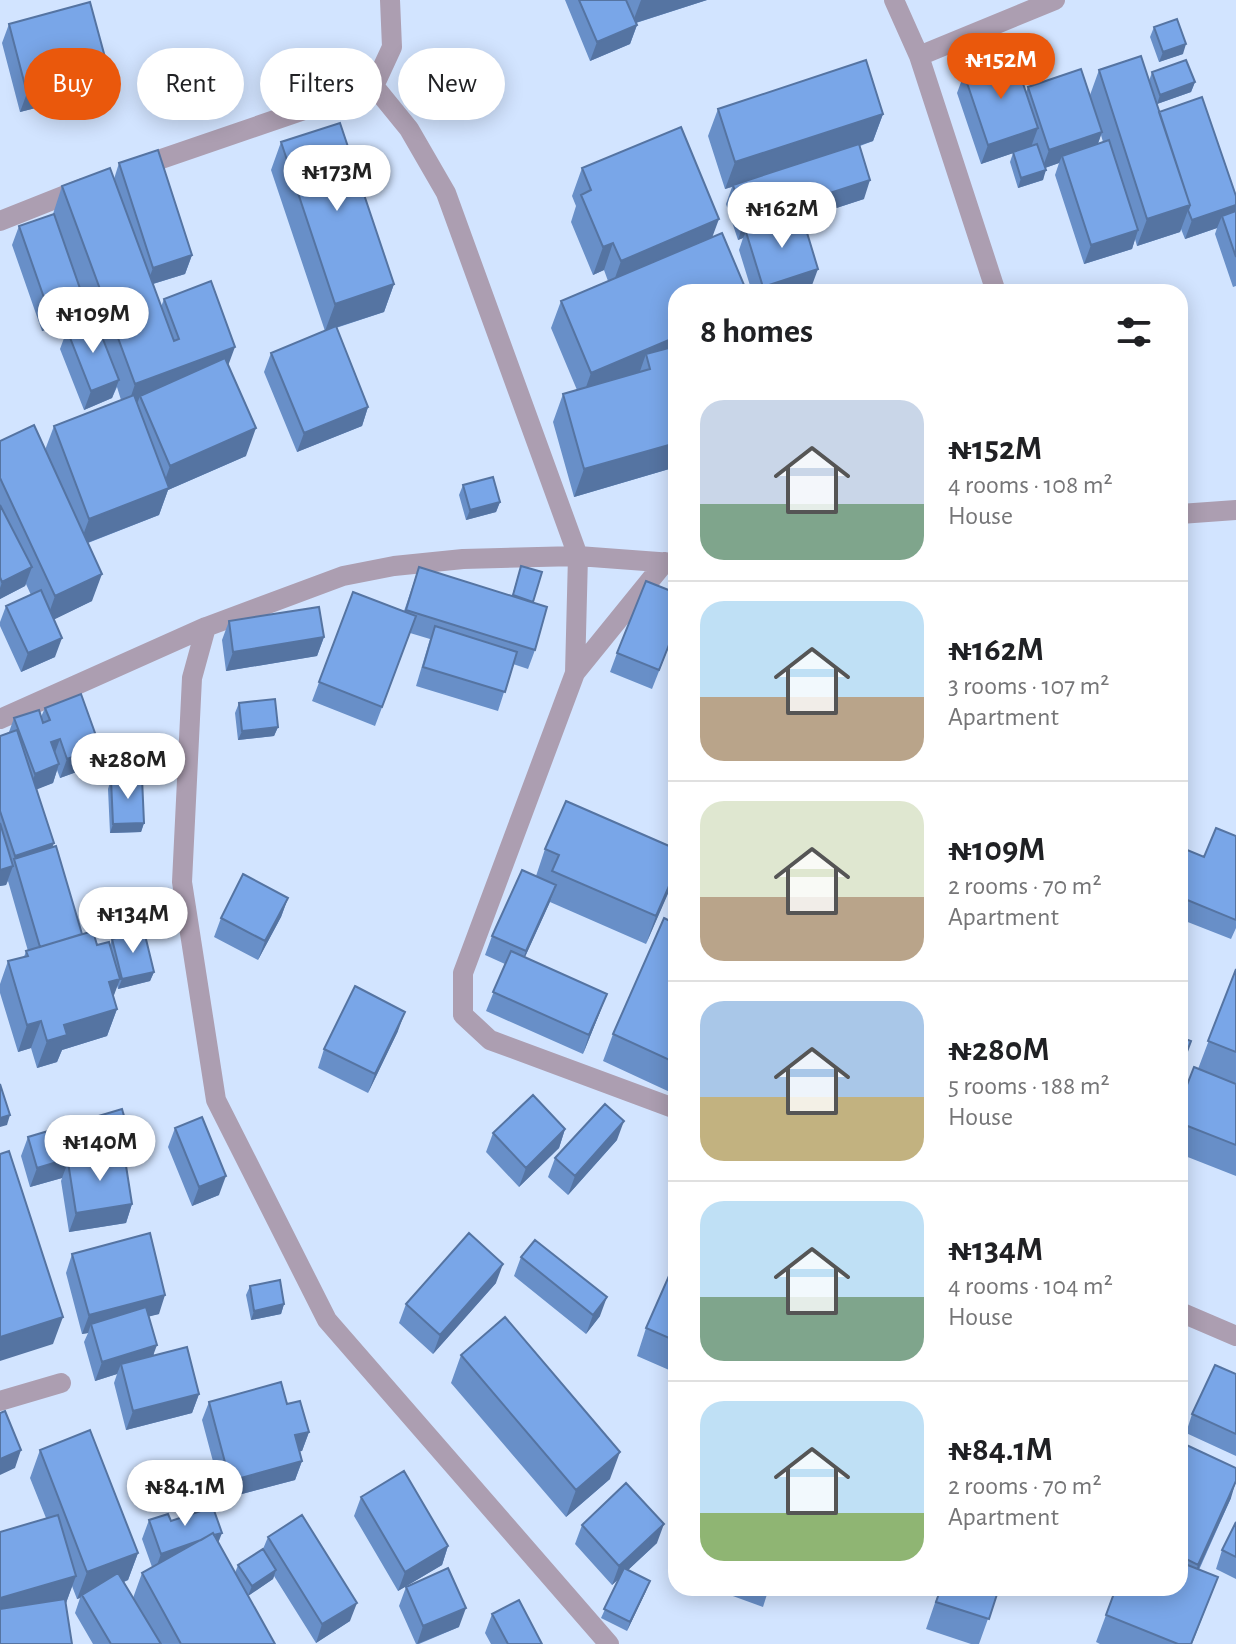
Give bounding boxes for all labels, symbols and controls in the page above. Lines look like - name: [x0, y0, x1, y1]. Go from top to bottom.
- pin: ₦152M: [945, 33, 1057, 101]
- text: ₦152M: [965, 46, 1037, 72]
- chip: Buy: [24, 48, 121, 120]
- chip: Rent: [137, 48, 244, 120]
- chip: Filters: [260, 48, 382, 120]
- chip: New: [398, 48, 505, 120]
- pin: ₦173M: [281, 145, 393, 213]
- text: ₦173M: [302, 158, 372, 184]
- pin: ₦162M: [726, 182, 838, 250]
- text: ₦162M: [745, 195, 819, 221]
- pin: ₦109M: [37, 287, 149, 355]
- text: ₦109M: [56, 300, 130, 326]
- icon: filters: [1112, 310, 1156, 354]
- text: 8 homes: [700, 315, 813, 349]
- icon: home: [764, 432, 860, 528]
- text: ₦152M: [948, 432, 1042, 466]
- text: 4 rooms · 108 m²: [948, 472, 1113, 498]
- text: House: [948, 503, 1013, 529]
- icon: home: [764, 633, 860, 729]
- text: ₦162M: [948, 633, 1044, 667]
- text: 3 rooms · 107 m²: [948, 673, 1109, 699]
- text: Apartment: [948, 704, 1059, 730]
- pin: ₦280M: [72, 733, 184, 801]
- text: ₦280M: [89, 746, 167, 772]
- icon: home: [764, 833, 860, 929]
- text: ₦109M: [948, 833, 1045, 867]
- text: 2 rooms · 70 m²: [948, 873, 1101, 899]
- pin: ₦134M: [77, 887, 189, 955]
- text: ₦134M: [97, 900, 169, 926]
- text: Apartment: [948, 904, 1059, 930]
- icon: home: [764, 1033, 860, 1129]
- text: ₦280M: [948, 1033, 1050, 1067]
- text: 5 rooms · 188 m²: [948, 1073, 1110, 1099]
- text: House: [948, 1104, 1013, 1130]
- pin: ₦140M: [44, 1115, 156, 1183]
- text: ₦140M: [62, 1128, 138, 1154]
- icon: home: [764, 1233, 860, 1329]
- text: ₦134M: [948, 1233, 1043, 1267]
- text: 4 rooms · 104 m²: [948, 1273, 1113, 1299]
- text: House: [948, 1304, 1013, 1330]
- icon: home: [764, 1433, 860, 1529]
- text: ₦84.1M: [948, 1433, 1053, 1467]
- pin: ₦84.1M: [120, 1460, 250, 1528]
- text: ₦84.1M: [145, 1473, 225, 1499]
- text: 2 rooms · 70 m²: [948, 1473, 1101, 1499]
- text: Apartment: [948, 1504, 1059, 1530]

